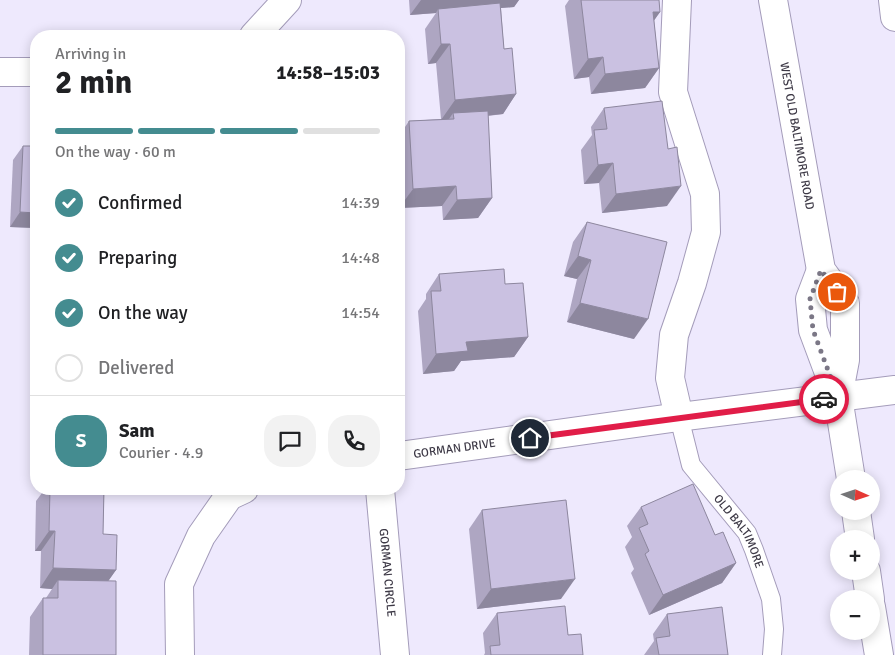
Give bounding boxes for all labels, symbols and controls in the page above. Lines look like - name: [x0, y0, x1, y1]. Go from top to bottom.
- text: Arriving in: [55, 44, 126, 64]
- text: 14:58–15:03: [276, 61, 380, 85]
- street label: WEST OLD BALTIMORE ROAD: [776, 61, 817, 211]
- text: 2 min: [55, 63, 132, 102]
- text: On the way · 60 m: [55, 142, 176, 162]
- icon: check: [55, 189, 83, 217]
- text: Confirmed: [98, 191, 182, 215]
- text: 14:39: [341, 193, 380, 213]
- icon: check: [55, 244, 83, 272]
- text: Preparing: [98, 246, 177, 270]
- text: 14:48: [341, 248, 380, 268]
- pin: [816, 271, 858, 313]
- icon: bag: [823, 278, 851, 306]
- icon: check: [55, 299, 83, 327]
- text: On the way: [98, 301, 188, 325]
- text: 14:54: [341, 303, 380, 323]
- text: Delivered: [98, 356, 174, 380]
- courier: [799, 374, 849, 424]
- icon: car: [810, 385, 838, 413]
- button: chat: [264, 415, 316, 467]
- button: phone: [328, 415, 380, 467]
- pin: [509, 417, 551, 459]
- text: Sam: [119, 419, 155, 443]
- icon: home: [516, 424, 544, 452]
- text: S: [76, 429, 86, 453]
- street label: GORMAN DRIVE: [412, 436, 497, 462]
- text: Courier · 4.9: [119, 443, 203, 463]
- north arrow: [830, 470, 880, 520]
- map controls: [830, 470, 880, 640]
- street label: OLD BALTIMORE: [710, 491, 767, 570]
- street label: GORMAN CIRCLE: [376, 528, 399, 618]
- button: +: [830, 530, 880, 580]
- button: −: [830, 590, 880, 640]

